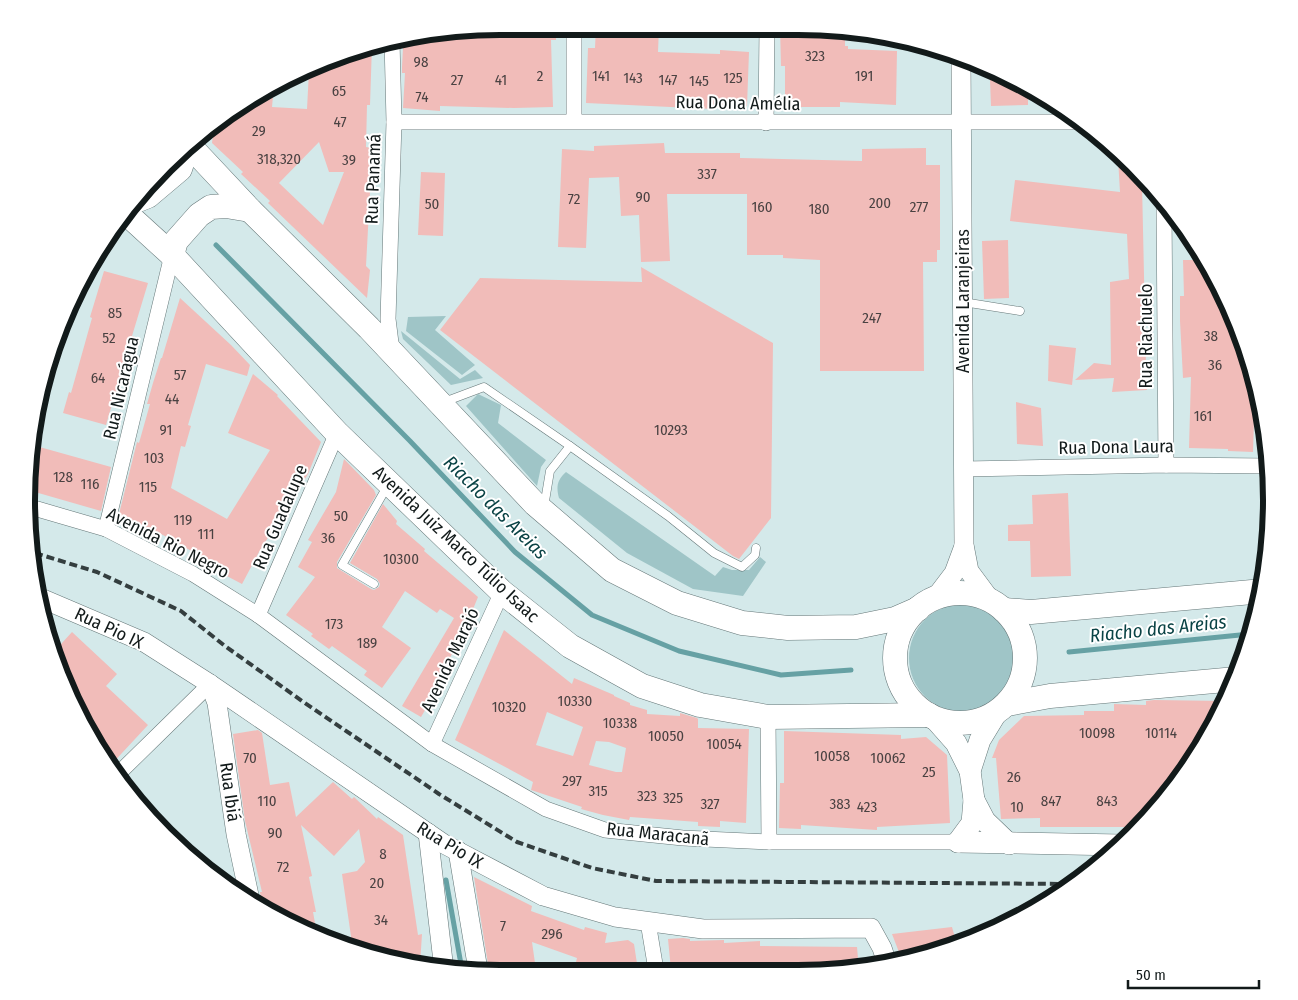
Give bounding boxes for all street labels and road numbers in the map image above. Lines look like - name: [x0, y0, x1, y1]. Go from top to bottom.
- street label: Rua Dona Amélia: [675, 91, 801, 115]
- street label: Rua Panamá: [360, 133, 386, 225]
- street label: Avenida Laranjeiras: [952, 229, 974, 373]
- street label: Rua Riachuelo: [1135, 283, 1157, 389]
- street label: Rua Nicarágua: [98, 334, 144, 442]
- street label: Rua Dona Laura: [1058, 435, 1174, 459]
- street label: Rua Guadalupe: [248, 461, 312, 573]
- street label: Avenida Juiz Marco Túlio Isaac: [368, 461, 544, 627]
- street label: Avenida Rio Negro: [103, 503, 233, 583]
- street label: Rua Pio IX: [71, 603, 147, 654]
- street label: Avenida Marajó: [416, 604, 484, 716]
- street label: Rua Ibiá: [215, 761, 245, 823]
- street label: Rua Pio IX: [413, 817, 487, 873]
- street label: Rua Maracanã: [606, 818, 711, 850]

